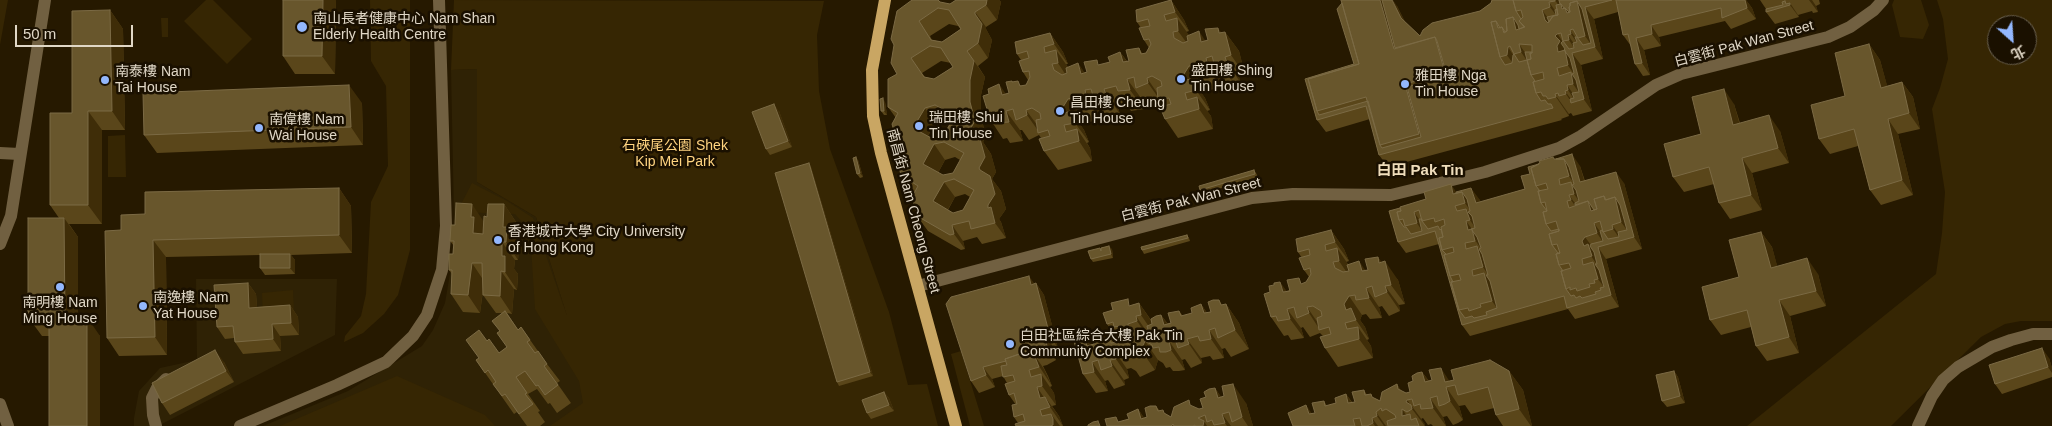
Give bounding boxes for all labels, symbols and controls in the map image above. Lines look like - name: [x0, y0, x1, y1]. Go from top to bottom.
- place label: 南山長者健康中心 Nam Shan Elderly Health Centre: [313, 11, 495, 44]
- scale bar: [18, 15, 135, 47]
- north arrow: [1987, 15, 2037, 65]
- street label: 白雲街 Pak Wan Street: [1673, 17, 1815, 71]
- marker: 南山長者健康中心 Nam Shan Elderly Health Centre: [295, 20, 309, 34]
- text: 50 m: [23, 25, 56, 42]
- text: 北: [2008, 42, 2028, 63]
- place label: 盛田樓 Shing Tin House: [1191, 63, 1273, 95]
- place label: 南泰樓 Nam Tai House: [115, 64, 190, 96]
- place label: 雅田樓 Nga Tin House: [1415, 68, 1487, 100]
- marker: 盛田樓 Shing Tin House: [1175, 73, 1187, 85]
- marker: 南泰樓 Nam Tai House: [99, 74, 111, 86]
- marker: 雅田樓 Nga Tin House: [1399, 78, 1411, 90]
- place label: 昌田樓 Cheung Tin House: [1070, 95, 1165, 128]
- marker: 昌田樓 Cheung Tin House: [1054, 105, 1066, 117]
- place label: 瑞田樓 Shui Tin House: [929, 110, 1003, 142]
- place label: 南偉樓 Nam Wai House: [269, 112, 344, 144]
- marker: 瑞田樓 Shui Tin House: [913, 120, 925, 132]
- marker: 南偉樓 Nam Wai House: [253, 122, 265, 134]
- street label: 南昌街 Nam Cheong Street: [883, 127, 943, 295]
- park label: 石硤尾公園 Shek Kip Mei Park: [622, 138, 728, 170]
- district label: 白田 Pak Tin: [1376, 162, 1464, 180]
- street label: 白雲街 Pak Wan Street: [1119, 175, 1263, 225]
- place label: 香港城市大學 City University of Hong Kong: [508, 224, 685, 256]
- marker: 香港城市大學 City University of Hong Kong: [492, 234, 504, 246]
- marker: 南明樓 Nam Ming House: [54, 281, 66, 293]
- place label: 南逸樓 Nam Yat House: [153, 290, 228, 322]
- place label: 南明樓 Nam Ming House: [22, 295, 98, 328]
- marker: 南逸樓 Nam Yat House: [137, 300, 149, 312]
- place label: 白田社區綜合大樓 Pak Tin Community Complex: [1020, 328, 1183, 361]
- marker: 白田社區綜合大樓 Pak Tin Community Complex: [1004, 338, 1016, 350]

